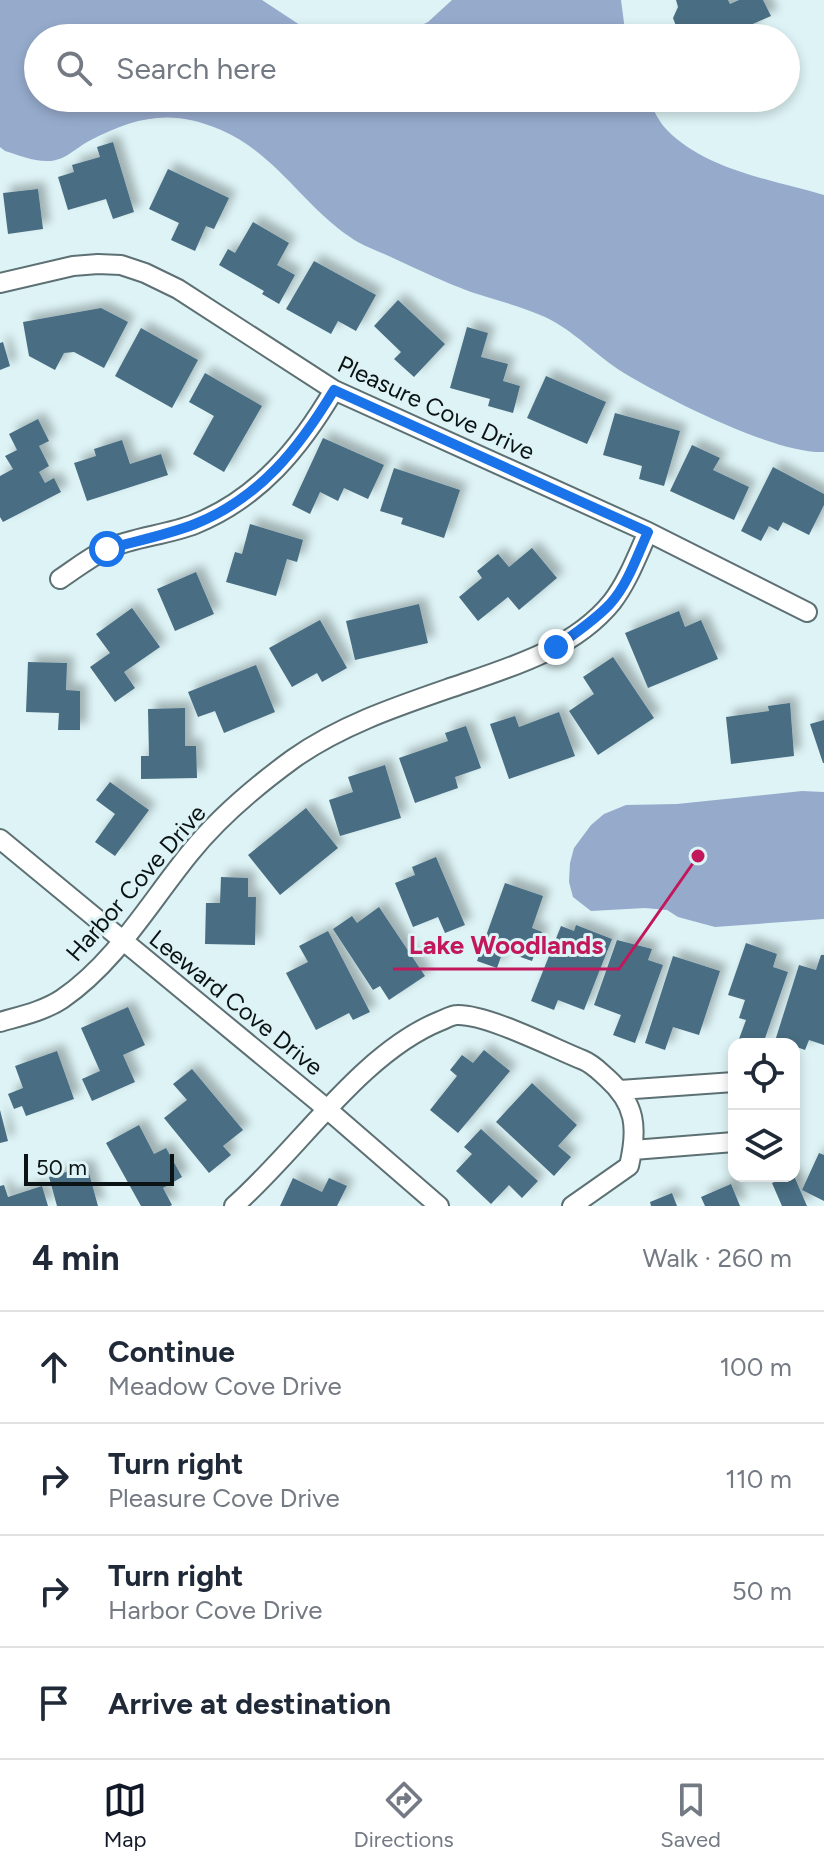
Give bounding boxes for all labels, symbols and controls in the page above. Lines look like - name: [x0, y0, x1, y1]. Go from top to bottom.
- search box: [24, 24, 800, 112]
- icon: search: [52, 46, 96, 90]
- text: Search here: [116, 50, 276, 87]
- street label: Pleasure Cove Drive: [333, 349, 539, 466]
- route start: [89, 531, 125, 567]
- route end: [538, 629, 574, 665]
- street label: Harbor Cove Drive: [60, 798, 212, 967]
- callout: Lake Woodlands: [393, 919, 619, 969]
- street label: Leeward Cove Drive: [144, 924, 329, 1081]
- text: Lake Woodlands: [409, 929, 603, 961]
- map controls: [728, 1038, 800, 1182]
- button: locate: [728, 1038, 800, 1110]
- button: layers: [728, 1110, 800, 1182]
- scale bar: [24, 1150, 174, 1186]
- text: 50 m: [36, 1154, 87, 1181]
- text: 4 min: [32, 1238, 119, 1279]
- text: Walk · 260 m: [643, 1242, 792, 1274]
- text: Continue: [108, 1333, 235, 1370]
- icon: ahead: [32, 1345, 76, 1389]
- text: 100 m: [719, 1351, 792, 1383]
- text: Meadow Cove Drive: [108, 1370, 342, 1402]
- text: Turn right: [108, 1445, 243, 1482]
- icon: right: [32, 1457, 76, 1501]
- text: 110 m: [725, 1463, 792, 1495]
- text: Pleasure Cove Drive: [108, 1482, 340, 1514]
- text: Turn right: [108, 1557, 243, 1594]
- icon: right: [32, 1569, 76, 1613]
- text: 50 m: [732, 1575, 792, 1607]
- text: Harbor Cove Drive: [108, 1594, 323, 1626]
- icon: arrive: [32, 1681, 76, 1725]
- text: Arrive at destination: [108, 1685, 391, 1722]
- tab: Map: [103, 1778, 147, 1853]
- tab: Directions: [354, 1778, 454, 1853]
- tab: Saved: [660, 1778, 721, 1853]

